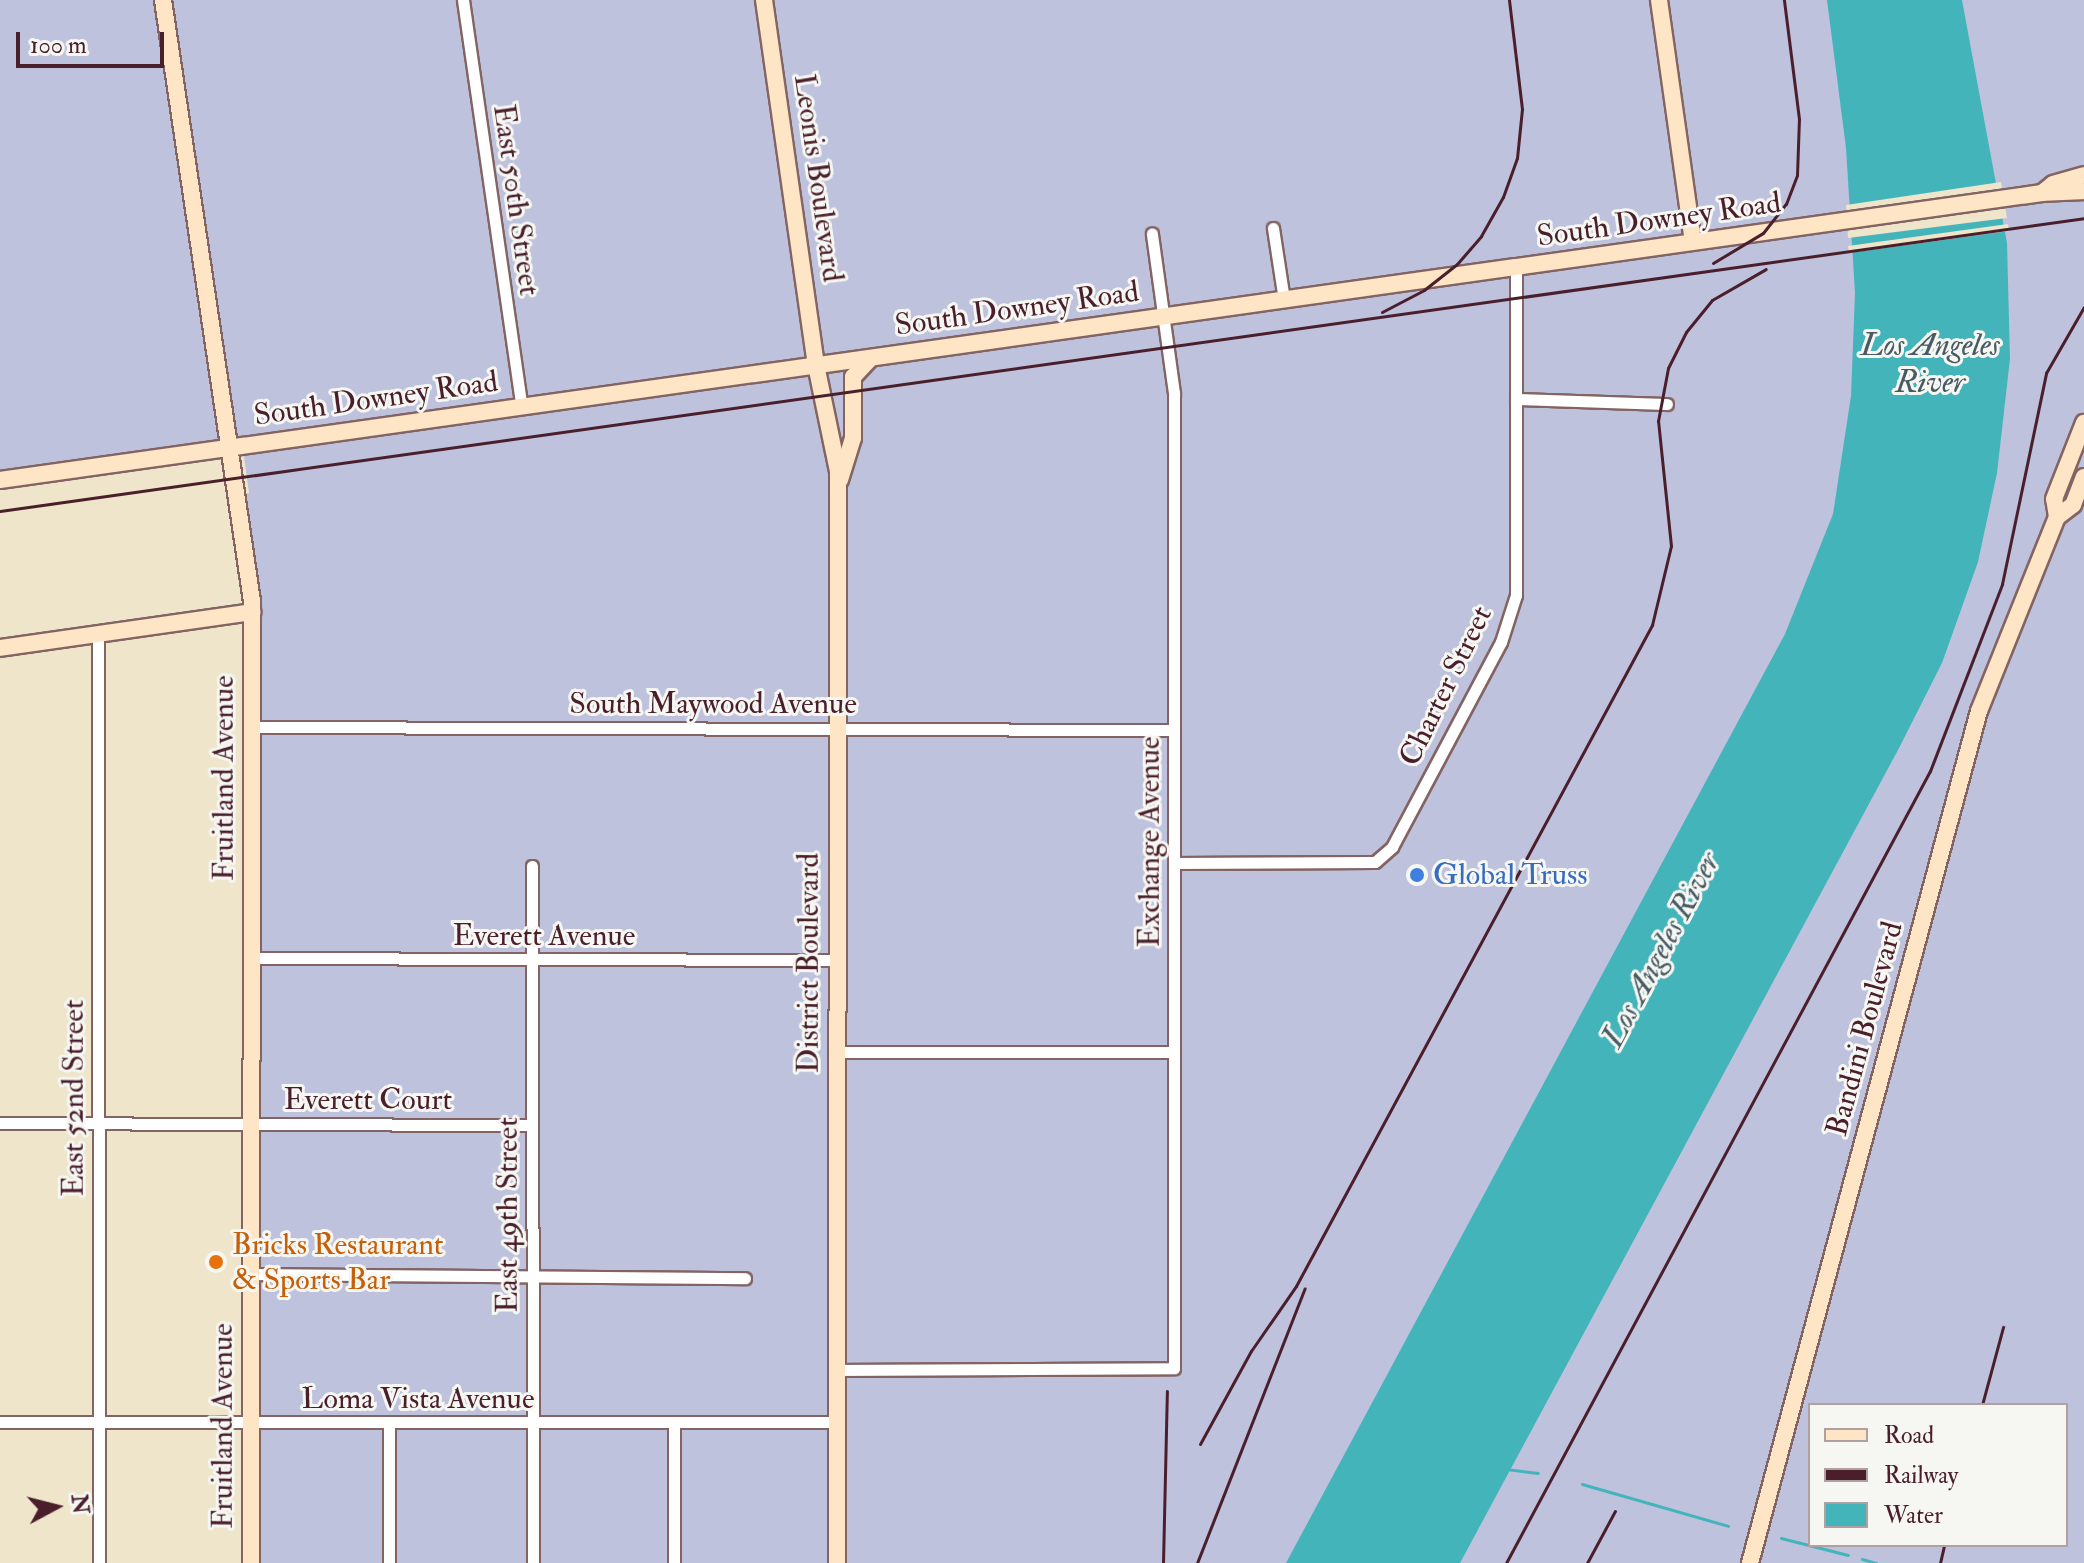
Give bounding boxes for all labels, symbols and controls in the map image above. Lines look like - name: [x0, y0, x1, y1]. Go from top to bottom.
- scale bar: [20, 16, 168, 66]
- text: 100 m: [30, 30, 87, 61]
- street label: Leonis Boulevard: [786, 72, 850, 284]
- street label: East 50th Street: [485, 102, 547, 298]
- street label: South Downey Road: [1535, 185, 1783, 255]
- street label: South Downey Road: [893, 274, 1141, 344]
- water label: Los Angeles River: [1860, 327, 2000, 402]
- street label: South Downey Road: [252, 364, 500, 434]
- street label: Charter Street: [1392, 600, 1500, 772]
- street label: Fruitland Avenue: [206, 675, 242, 881]
- street label: South Maywood Avenue: [569, 686, 857, 722]
- street label: Exchange Avenue: [1132, 737, 1168, 947]
- water label: Los Angeles River: [1593, 846, 1729, 1054]
- street label: District Boulevard: [791, 853, 827, 1073]
- place label: Global Truss: [1433, 857, 1588, 893]
- marker: Global Truss: [1408, 866, 1426, 884]
- street label: Everett Avenue: [453, 918, 635, 954]
- street label: Bandini Boulevard: [1819, 918, 1911, 1140]
- street label: East 52nd Street: [56, 999, 92, 1197]
- street label: Everett Court: [284, 1082, 452, 1118]
- street label: East 49th Street: [490, 1117, 526, 1313]
- place label: Bricks Restaurant & Sports Bar: [232, 1227, 444, 1298]
- marker: Bricks Restaurant & Sports Bar: [207, 1253, 225, 1271]
- street label: Fruitland Avenue: [205, 1323, 241, 1529]
- street label: Loma Vista Avenue: [302, 1381, 534, 1417]
- legend: [1808, 1403, 2068, 1547]
- text: Road: [1884, 1420, 1934, 1451]
- text: Railway: [1884, 1460, 1958, 1491]
- north arrow: [16, 1467, 96, 1547]
- text: N: [65, 1493, 95, 1516]
- text: Water: [1884, 1500, 1943, 1531]

